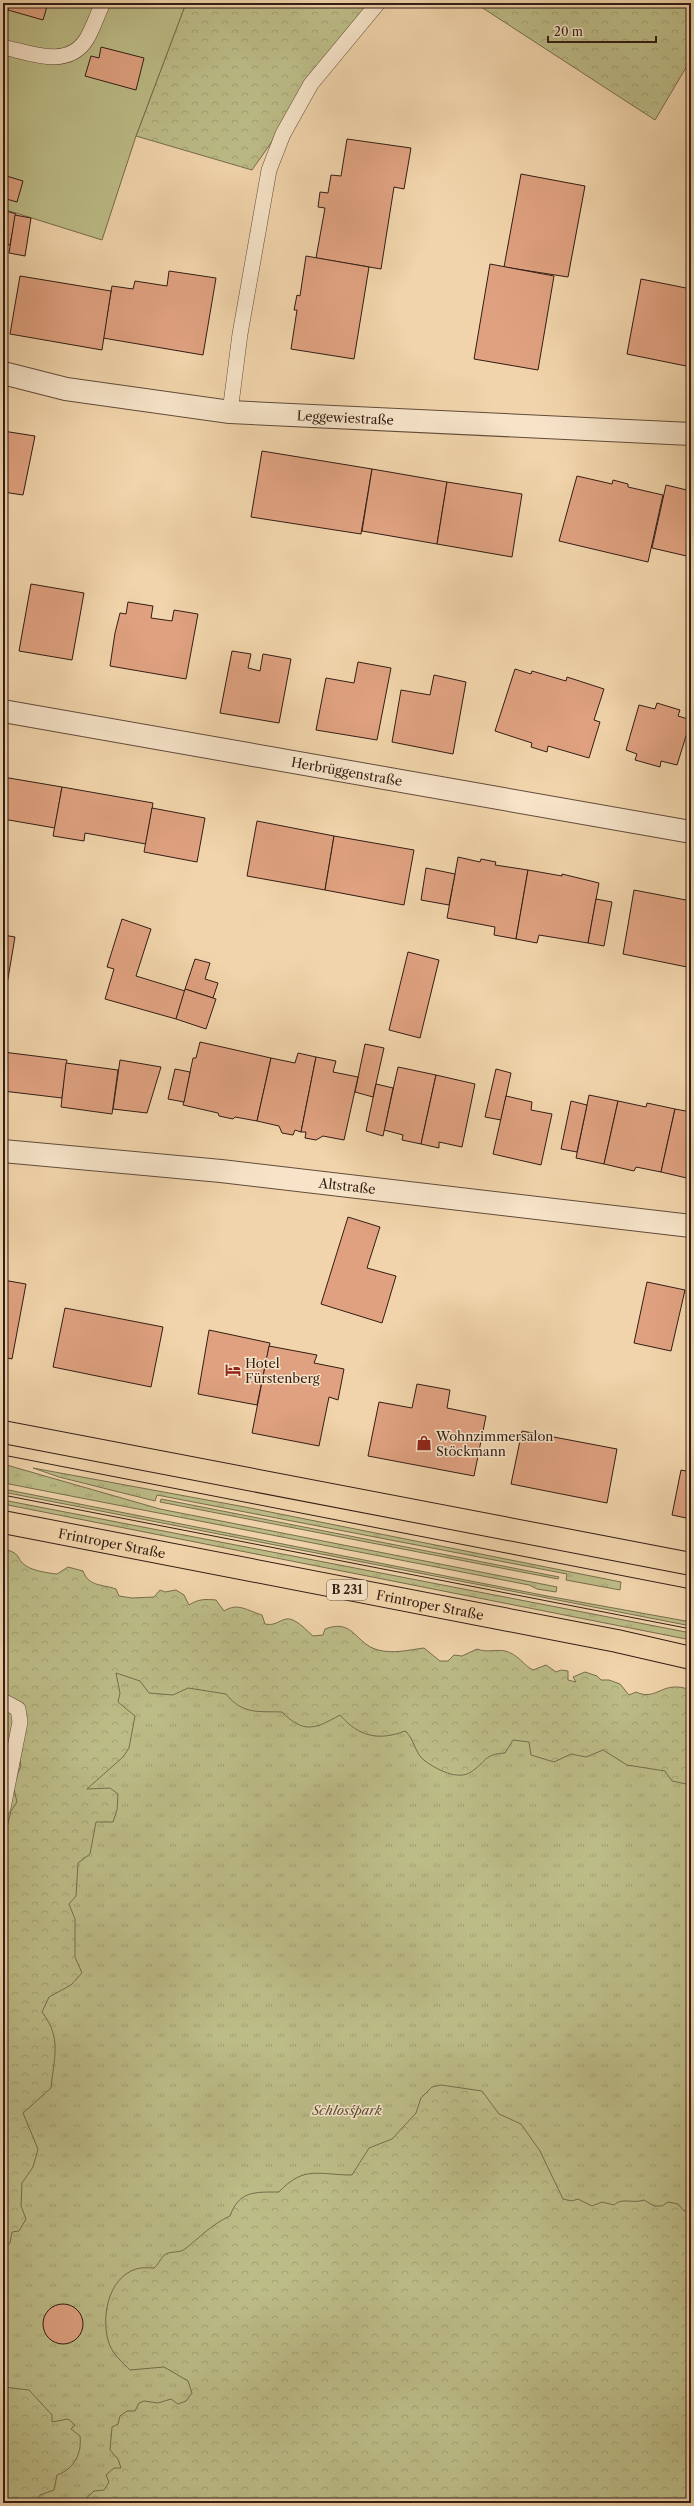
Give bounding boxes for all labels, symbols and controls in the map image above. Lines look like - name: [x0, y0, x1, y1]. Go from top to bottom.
- scale bar: [548, 18, 656, 44]
- text: 20 m: [554, 24, 583, 39]
- street label: Leggewiestraße: [296, 407, 394, 428]
- street label: Herbrüggenstraße: [290, 754, 404, 789]
- street label: Altstraße: [317, 1174, 376, 1197]
- place label: Hotel Fürstenberg: [245, 1355, 320, 1386]
- hotel icon: Hotel Fürstenberg: [224, 1361, 242, 1379]
- place label: Wohnzimmersalon Stöckmann: [435, 1428, 554, 1459]
- shop icon: Wohnzimmersalon Stöckmann: [415, 1434, 433, 1452]
- street label: Frintroper Straße: [57, 1525, 167, 1561]
- road number: B 231: [327, 1580, 367, 1600]
- street label: Frintroper Straße: [375, 1587, 485, 1623]
- park label: Schlosspark: [311, 2102, 382, 2118]

